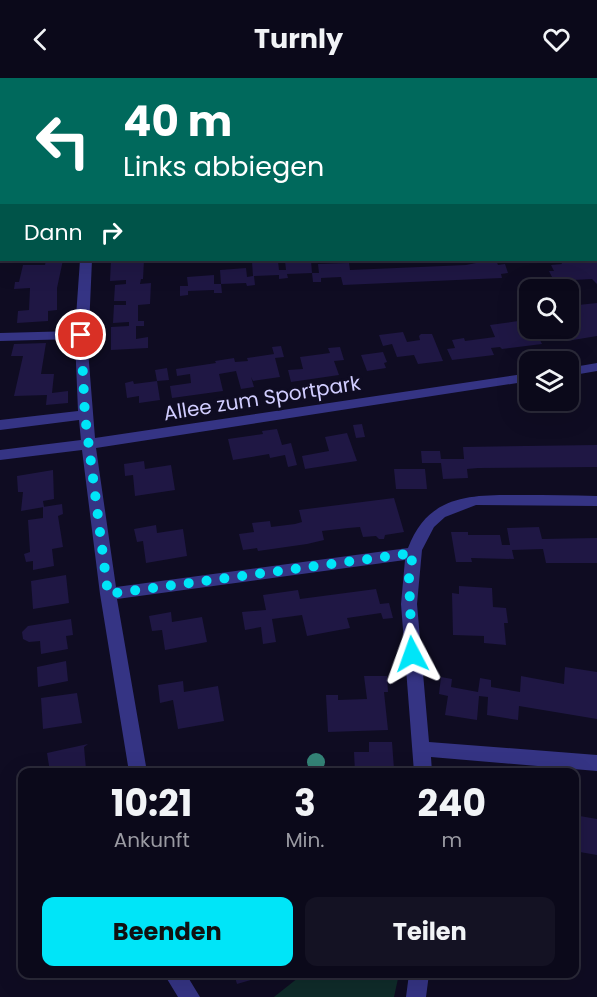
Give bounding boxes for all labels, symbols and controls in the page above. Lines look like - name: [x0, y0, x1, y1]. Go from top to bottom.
- text: Turnly: [254, 20, 343, 57]
- icon: back: [24, 23, 57, 56]
- icon: heart: [540, 23, 573, 56]
- text: 40 m: [123, 92, 232, 151]
- icon: left: [24, 102, 102, 180]
- text: Links abbiegen: [123, 148, 324, 185]
- icon: right: [95, 216, 128, 249]
- text: Dann: [24, 217, 83, 248]
- map controls: [519, 279, 579, 411]
- button: search: [519, 279, 579, 339]
- pin: [55, 309, 106, 360]
- icon: arrive: [64, 318, 97, 351]
- button: layers: [519, 351, 579, 411]
- street label: Allee zum Sportpark: [162, 369, 363, 427]
- position arrow: [380, 622, 444, 686]
- text: 10:21: [111, 778, 192, 829]
- text: 3: [294, 778, 316, 829]
- text: 240: [418, 778, 486, 829]
- text: Ankunft: [114, 826, 190, 854]
- text: Min.: [285, 826, 325, 854]
- text: m: [441, 826, 462, 854]
- button: Beenden: [42, 897, 293, 966]
- button: Teilen: [305, 897, 555, 966]

